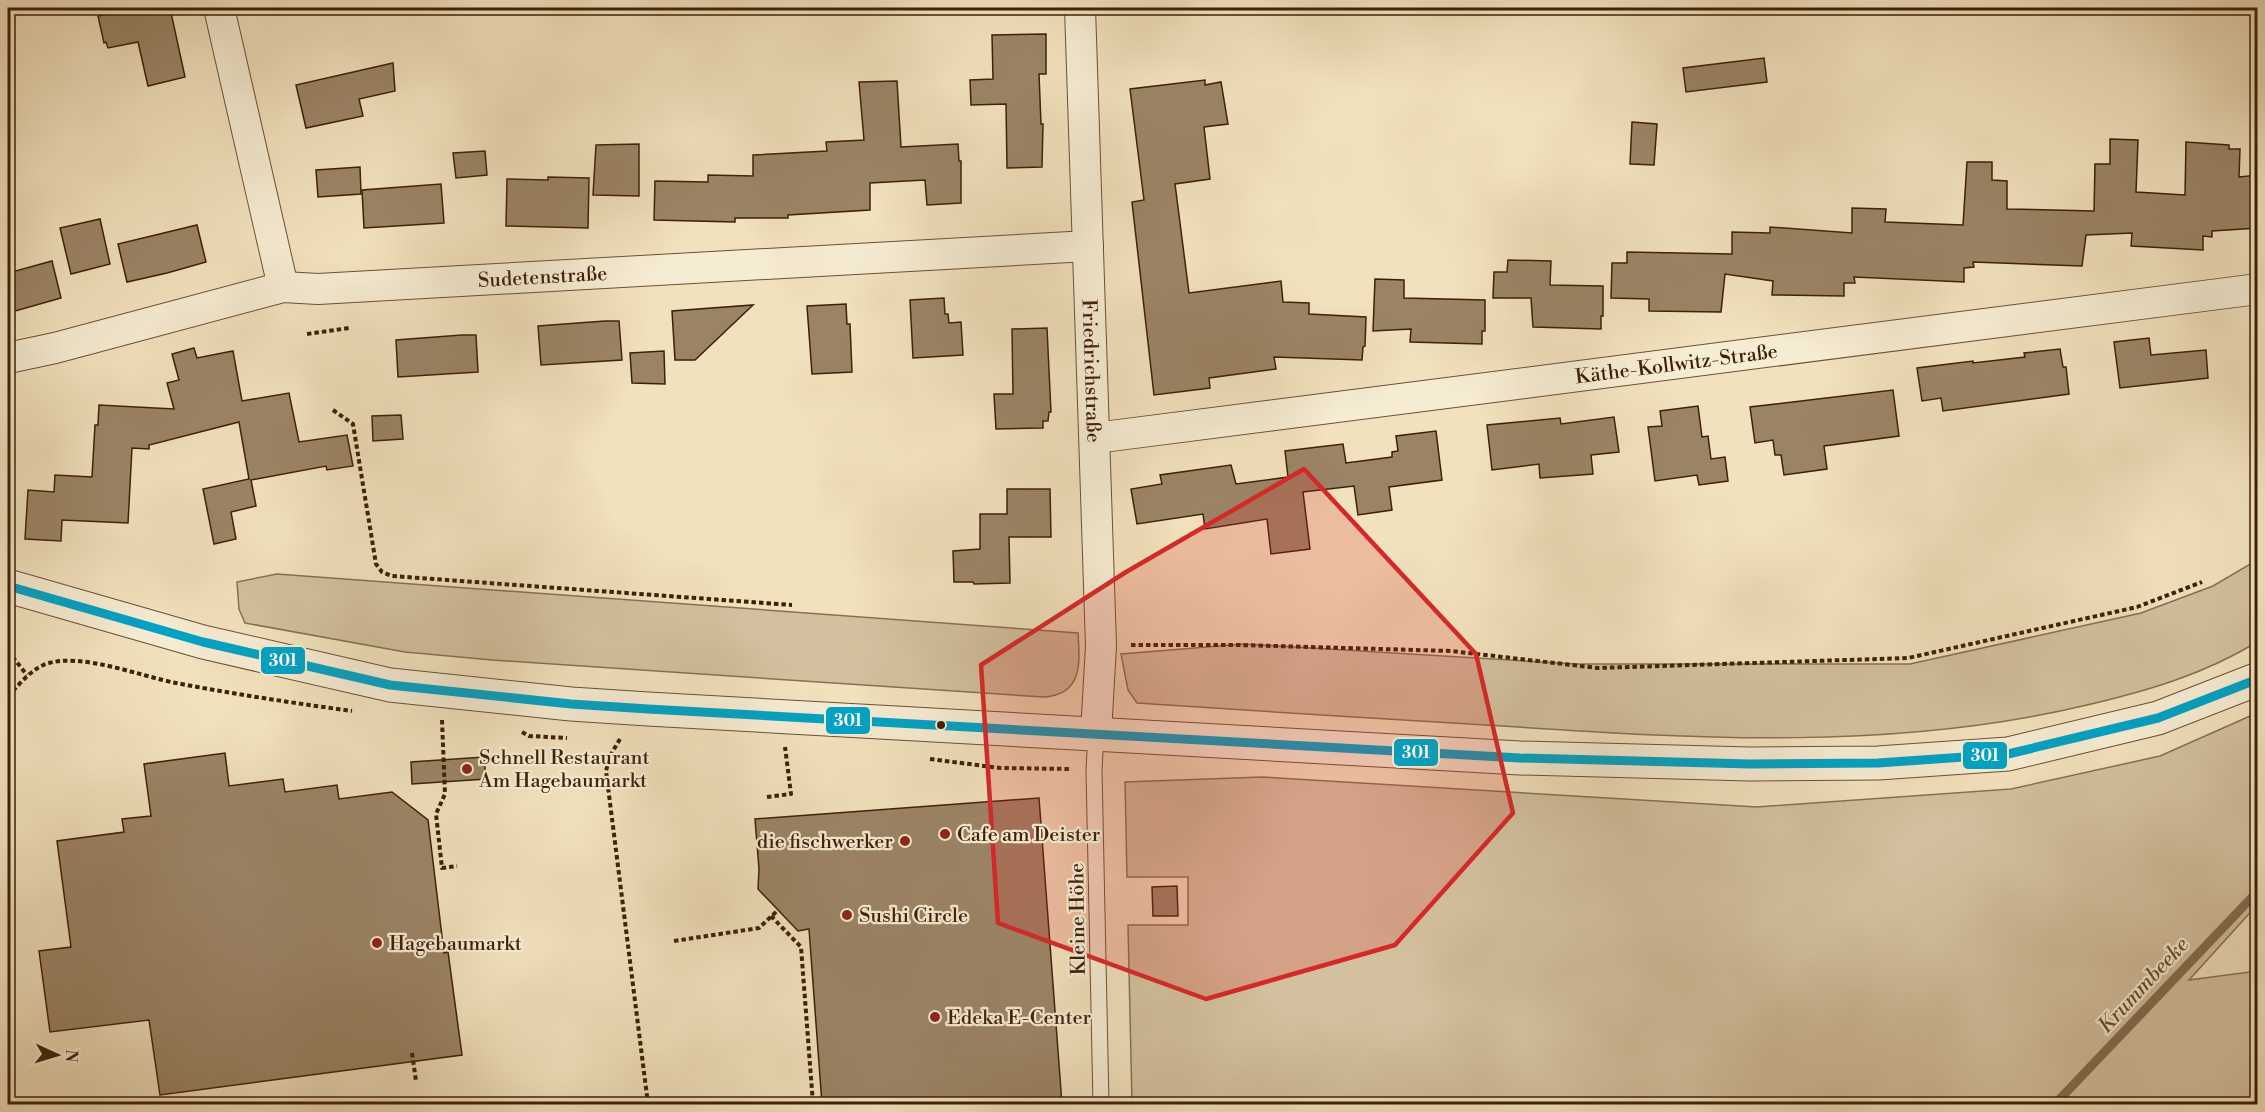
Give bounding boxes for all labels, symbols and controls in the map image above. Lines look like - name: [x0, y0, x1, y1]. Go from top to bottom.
- street label: Sudetenstraße: [477, 262, 608, 294]
- street label: Friedrichstraße: [1076, 299, 1105, 443]
- street label: Käthe-Kollwitz-Straße: [1574, 340, 1779, 390]
- line badge: 301: [260, 646, 306, 675]
- text: 301: [269, 651, 298, 671]
- line badge: 301: [825, 706, 871, 735]
- text: 301: [834, 711, 863, 731]
- unlabelled marker: [935, 719, 947, 731]
- line badge: 301: [1393, 738, 1439, 767]
- line badge: 301: [1962, 741, 2008, 770]
- text: 301: [1402, 743, 1431, 763]
- place label: Schnell Restaurant Am Hagebaumarkt: [478, 746, 650, 794]
- text: 301: [1971, 746, 2000, 766]
- marker: Schnell Restaurant Am Hagebaumarkt: [460, 762, 474, 776]
- place label: Cafe am Deister: [957, 823, 1101, 848]
- marker: Cafe am Deister: [938, 827, 952, 841]
- place label: die fischwerker: [757, 830, 893, 855]
- marker: die fischwerker: [898, 834, 912, 848]
- street label: Kleine Höhe: [1065, 862, 1092, 975]
- place label: Sushi Circle: [859, 904, 968, 929]
- marker: Sushi Circle: [840, 908, 854, 922]
- place label: Hagebaumarkt: [389, 932, 522, 957]
- water label: Krummbeeke: [2093, 932, 2195, 1039]
- marker: Hagebaumarkt: [370, 936, 384, 950]
- place label: Edeka E-Center: [947, 1006, 1091, 1031]
- marker: Edeka E-Center: [928, 1010, 942, 1024]
- north arrow: [27, 1025, 87, 1085]
- text: N: [61, 1049, 81, 1063]

